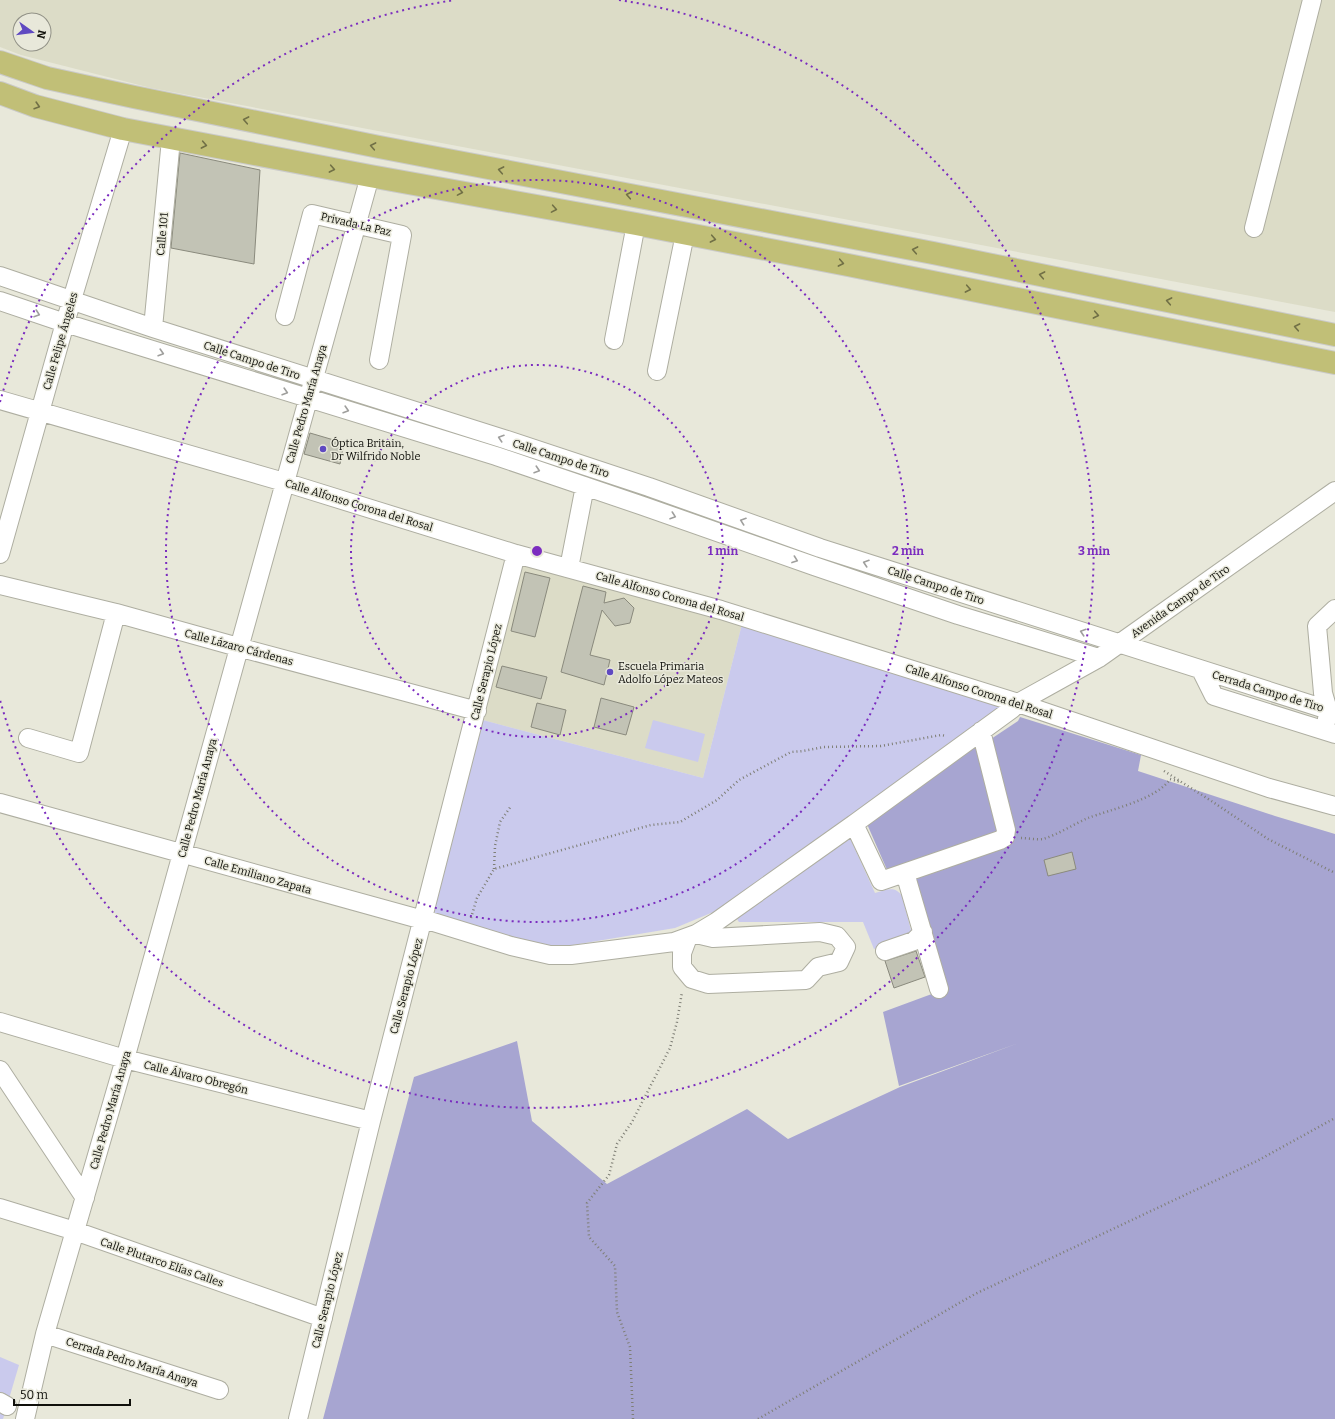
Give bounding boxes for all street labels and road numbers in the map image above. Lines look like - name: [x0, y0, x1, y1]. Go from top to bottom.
- street label: Privada La Paz: [319, 210, 393, 239]
- street label: Calle 101: [154, 211, 171, 256]
- street label: Calle Felipe Ángeles: [39, 290, 81, 392]
- street label: Calle Campo de Tiro: [202, 339, 302, 382]
- street label: Calle Pedro María Anaya: [283, 343, 330, 465]
- street label: Calle Campo de Tiro: [511, 437, 611, 480]
- street label: Calle Alfonso Corona del Rosal: [283, 477, 434, 534]
- street label: Avenida Campo de Tiro: [1129, 562, 1232, 640]
- street label: Calle Campo de Tiro: [886, 564, 986, 607]
- street label: Calle Alfonso Corona del Rosal: [594, 569, 746, 624]
- street label: Calle Serapio López: [468, 623, 505, 722]
- street label: Calle Lázaro Cárdenas: [183, 627, 295, 668]
- street label: Calle Alfonso Corona del Rosal: [904, 662, 1054, 721]
- street label: Cerrada Campo de Tiro: [1210, 668, 1325, 715]
- street label: Calle Pedro María Anaya: [175, 737, 220, 859]
- street label: Calle Emiliano Zapata: [203, 854, 313, 897]
- street label: Calle Serapio López: [387, 937, 426, 1036]
- street label: Calle Pedro María Anaya: [87, 1049, 134, 1171]
- street label: Calle Álvaro Obregón: [142, 1057, 250, 1097]
- street label: Calle Plutarco Elías Calles: [99, 1235, 225, 1290]
- street label: Calle Serapio López: [309, 1251, 346, 1350]
- street label: Cerrada Pedro María Anaya: [64, 1335, 200, 1390]

